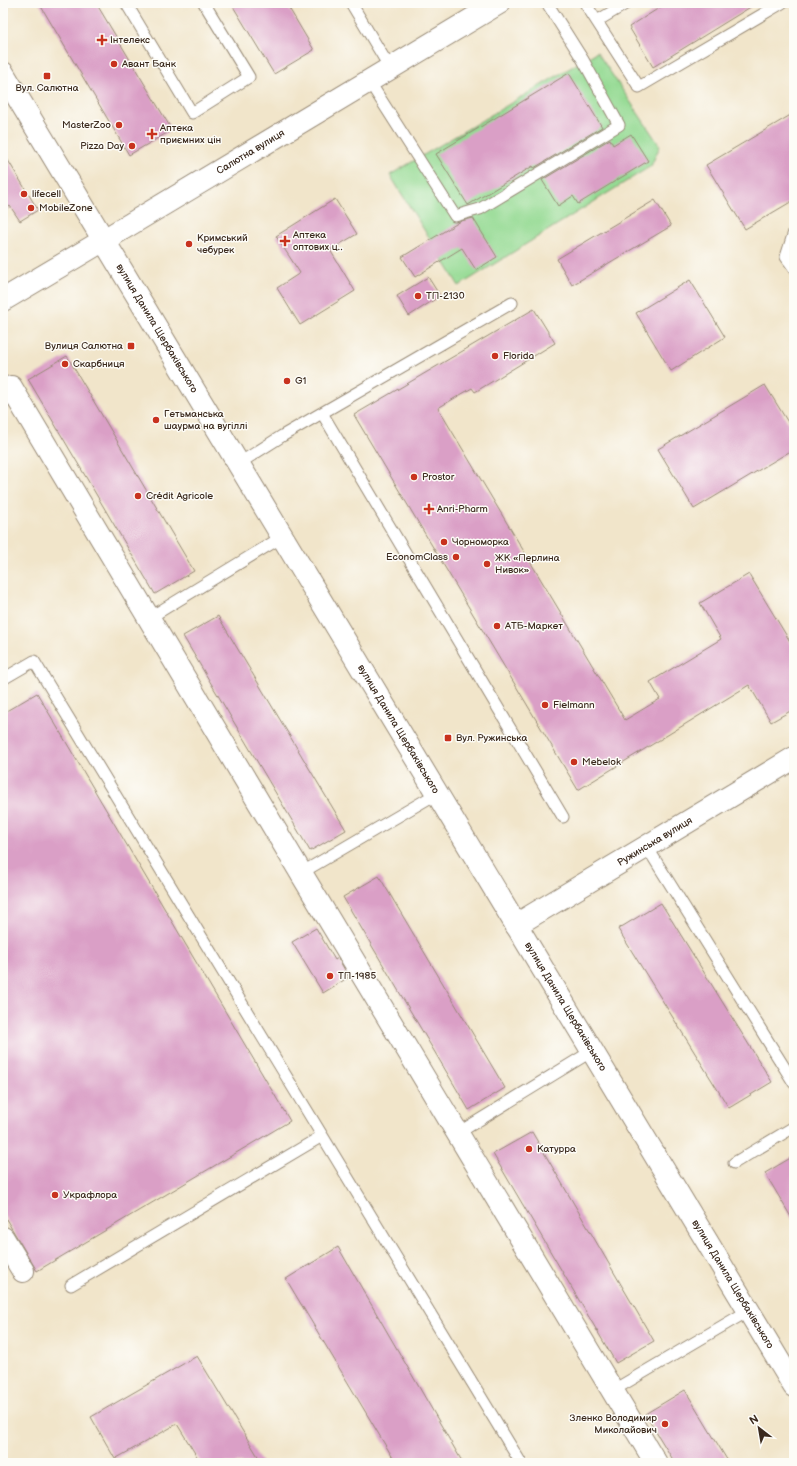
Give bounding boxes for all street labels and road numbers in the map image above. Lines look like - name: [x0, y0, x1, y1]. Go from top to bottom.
- street label: Салютна вулиця: [214, 127, 287, 177]
- street label: вулиця Данила Щербаківського: [113, 262, 200, 395]
- street label: вулиця Данила Щербаківського: [355, 662, 442, 796]
- street label: Ружинська вулиця: [615, 814, 695, 869]
- street label: вулиця Данила Щербаківського: [522, 940, 609, 1073]
- street label: вулиця Данила Щербаківського: [689, 1218, 776, 1351]

